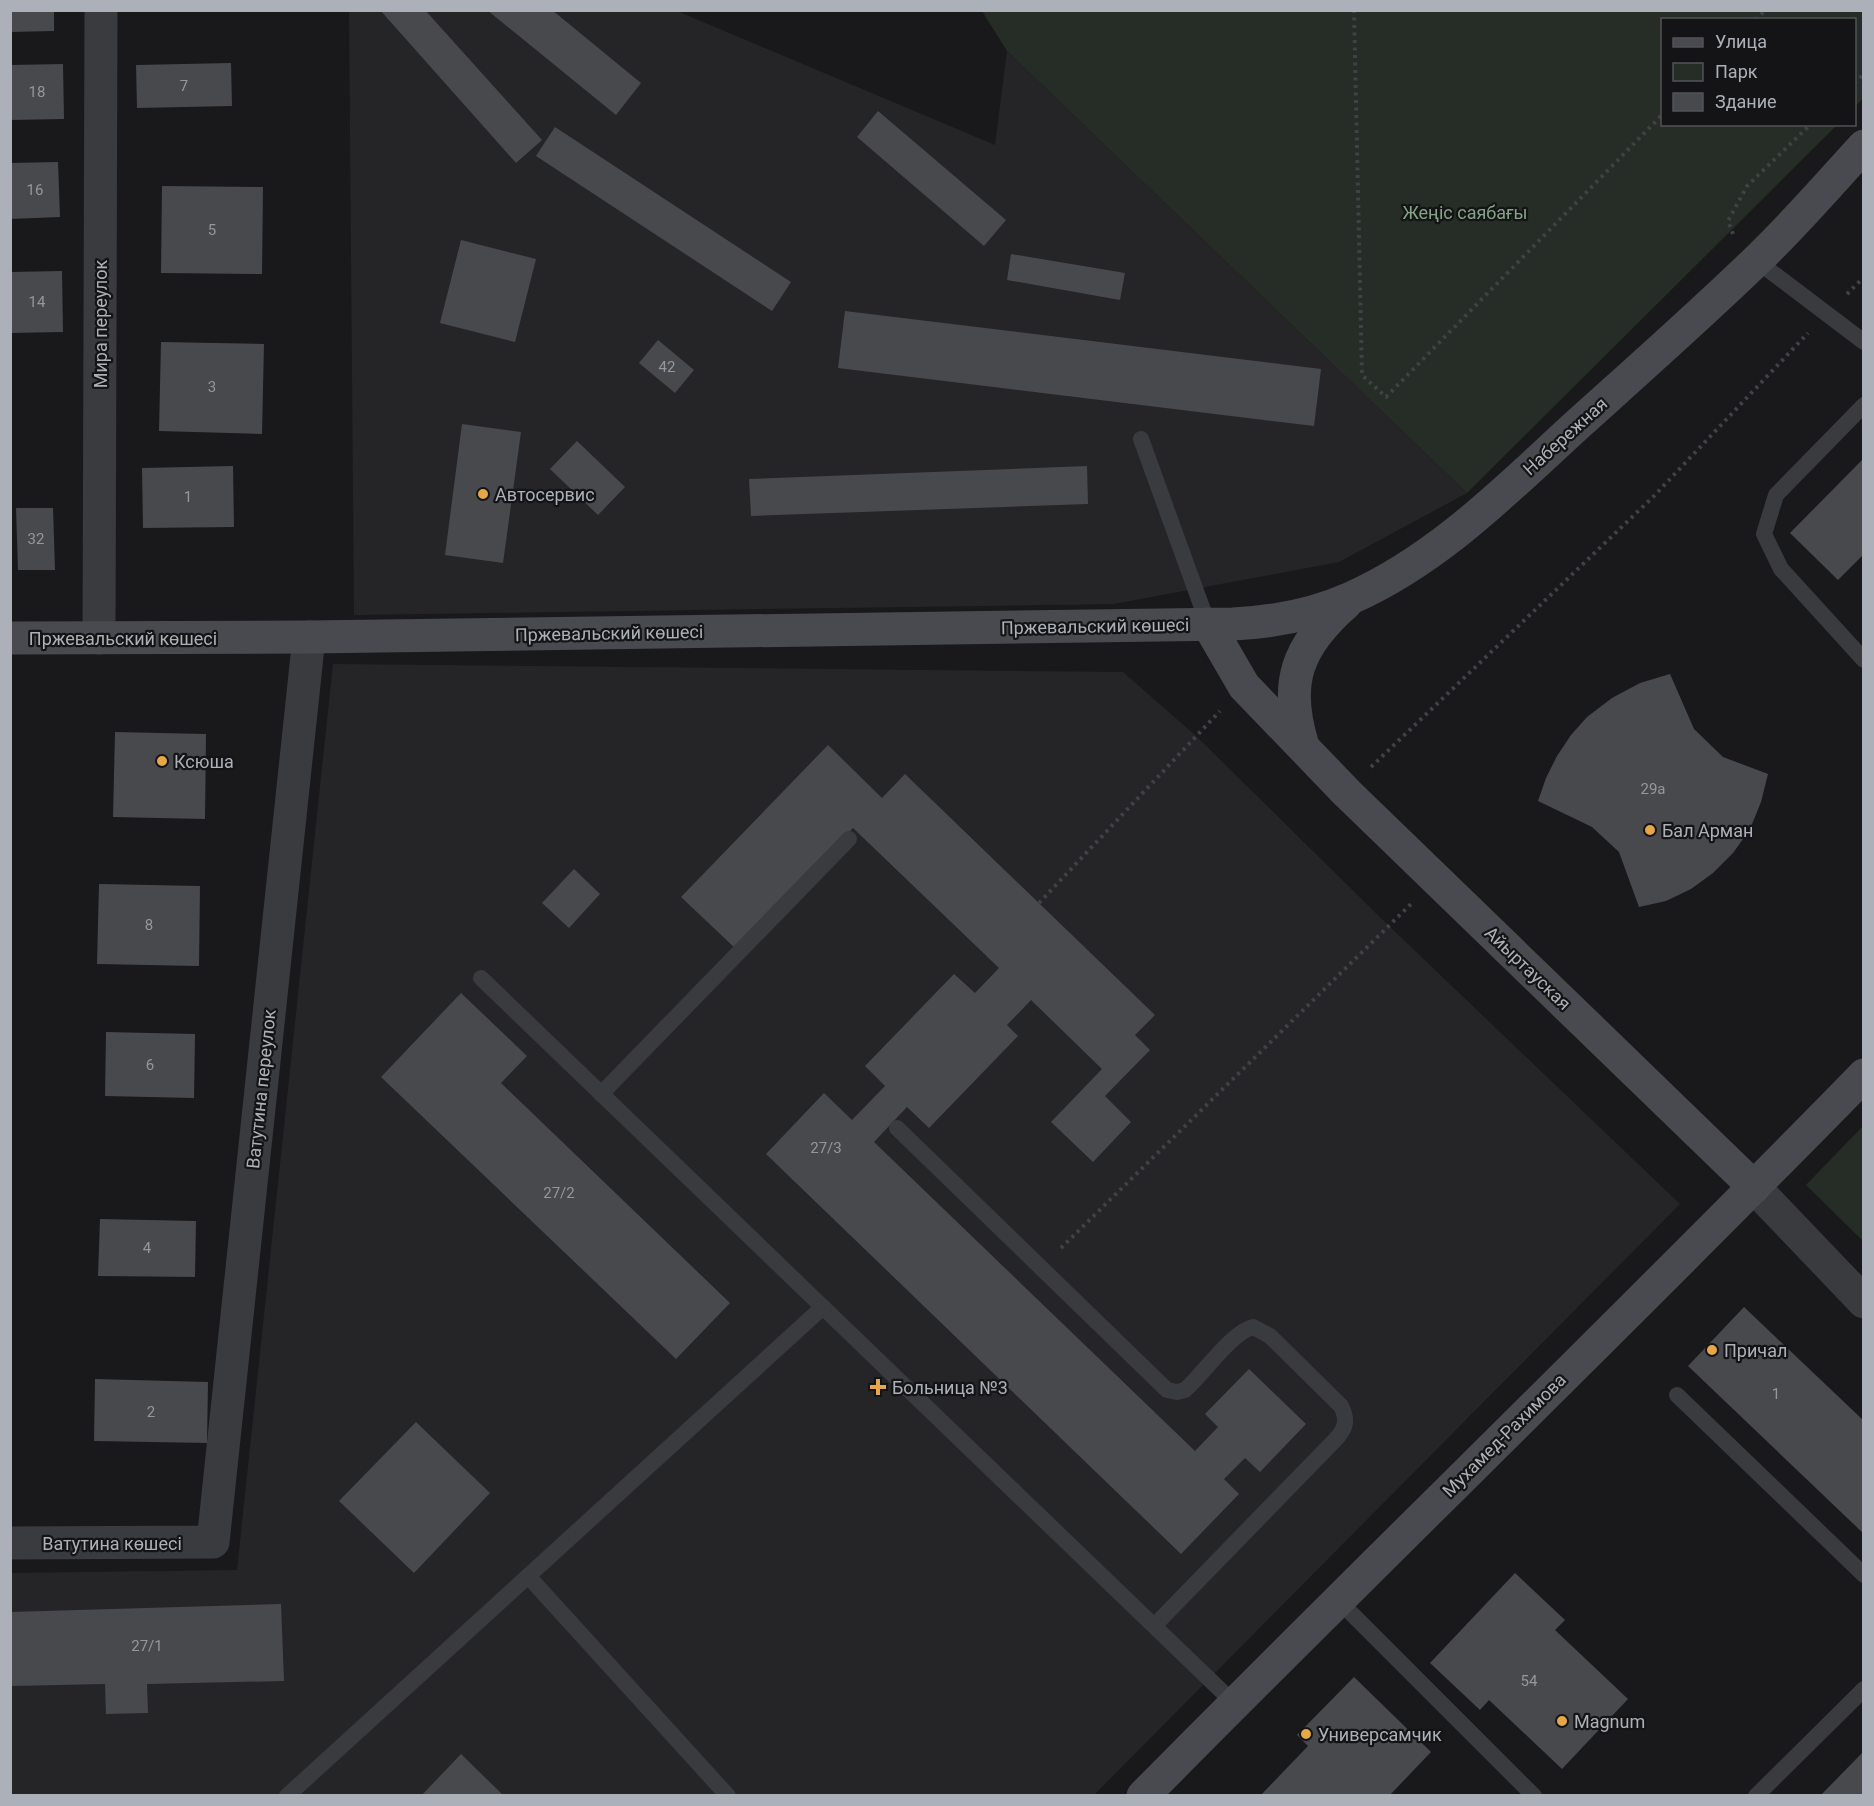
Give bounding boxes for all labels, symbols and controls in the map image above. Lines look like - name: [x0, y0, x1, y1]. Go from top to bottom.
- legend: [1661, 18, 1856, 126]
- text: Улица: [1715, 31, 1767, 52]
- text: Парк: [1715, 61, 1758, 82]
- house number: 7: [180, 77, 188, 95]
- house number: 18: [29, 83, 45, 101]
- text: Здание: [1715, 91, 1777, 112]
- house number: 16: [27, 181, 43, 199]
- park label: Жеңіс саябағы: [1402, 202, 1528, 223]
- house number: 5: [208, 221, 216, 239]
- street label: Мира переулок: [90, 259, 111, 388]
- house number: 14: [29, 293, 46, 311]
- house number: 42: [659, 358, 675, 376]
- house number: 3: [208, 378, 216, 396]
- street label: Набережная: [1519, 393, 1611, 479]
- place label: Автосервис: [495, 484, 595, 505]
- marker: Автосервис: [476, 487, 490, 501]
- house number: 1: [184, 488, 192, 506]
- house number: 32: [28, 530, 44, 548]
- street label: Пржевальский көшесі: [1001, 614, 1189, 638]
- street label: Пржевальский көшесі: [515, 621, 703, 645]
- street label: Пржевальский көшесі: [29, 628, 217, 649]
- place label: Ксюша: [174, 751, 234, 772]
- marker: Ксюша: [155, 754, 169, 768]
- house number: 29а: [1640, 780, 1666, 798]
- place label: Бал Арман: [1662, 820, 1753, 841]
- marker: Бал Арман: [1643, 823, 1657, 837]
- house number: 8: [145, 916, 153, 934]
- street label: Айыртауская: [1481, 922, 1575, 1014]
- street label: Ватутина переулок: [242, 1008, 280, 1170]
- house number: 6: [146, 1056, 154, 1074]
- house number: 27/3: [810, 1139, 842, 1157]
- house number: 27/2: [543, 1184, 575, 1202]
- house number: 4: [143, 1239, 152, 1257]
- place label: Причал: [1724, 1340, 1787, 1361]
- marker: Причал: [1705, 1343, 1719, 1357]
- street label: Мухамед-Рахимова: [1438, 1369, 1570, 1501]
- place label: Больница №3: [892, 1377, 1008, 1398]
- marker: Больница №3: [869, 1378, 887, 1396]
- house number: 1: [1772, 1385, 1780, 1403]
- house number: 2: [147, 1403, 155, 1421]
- street label: Ватутина көшесі: [42, 1533, 182, 1554]
- house number: 27/1: [131, 1637, 163, 1655]
- house number: 54: [1521, 1672, 1538, 1690]
- place label: Magnum: [1574, 1711, 1645, 1732]
- marker: Magnum: [1555, 1714, 1569, 1728]
- place label: Универсамчик: [1318, 1724, 1442, 1745]
- marker: Универсамчик: [1299, 1727, 1313, 1741]

